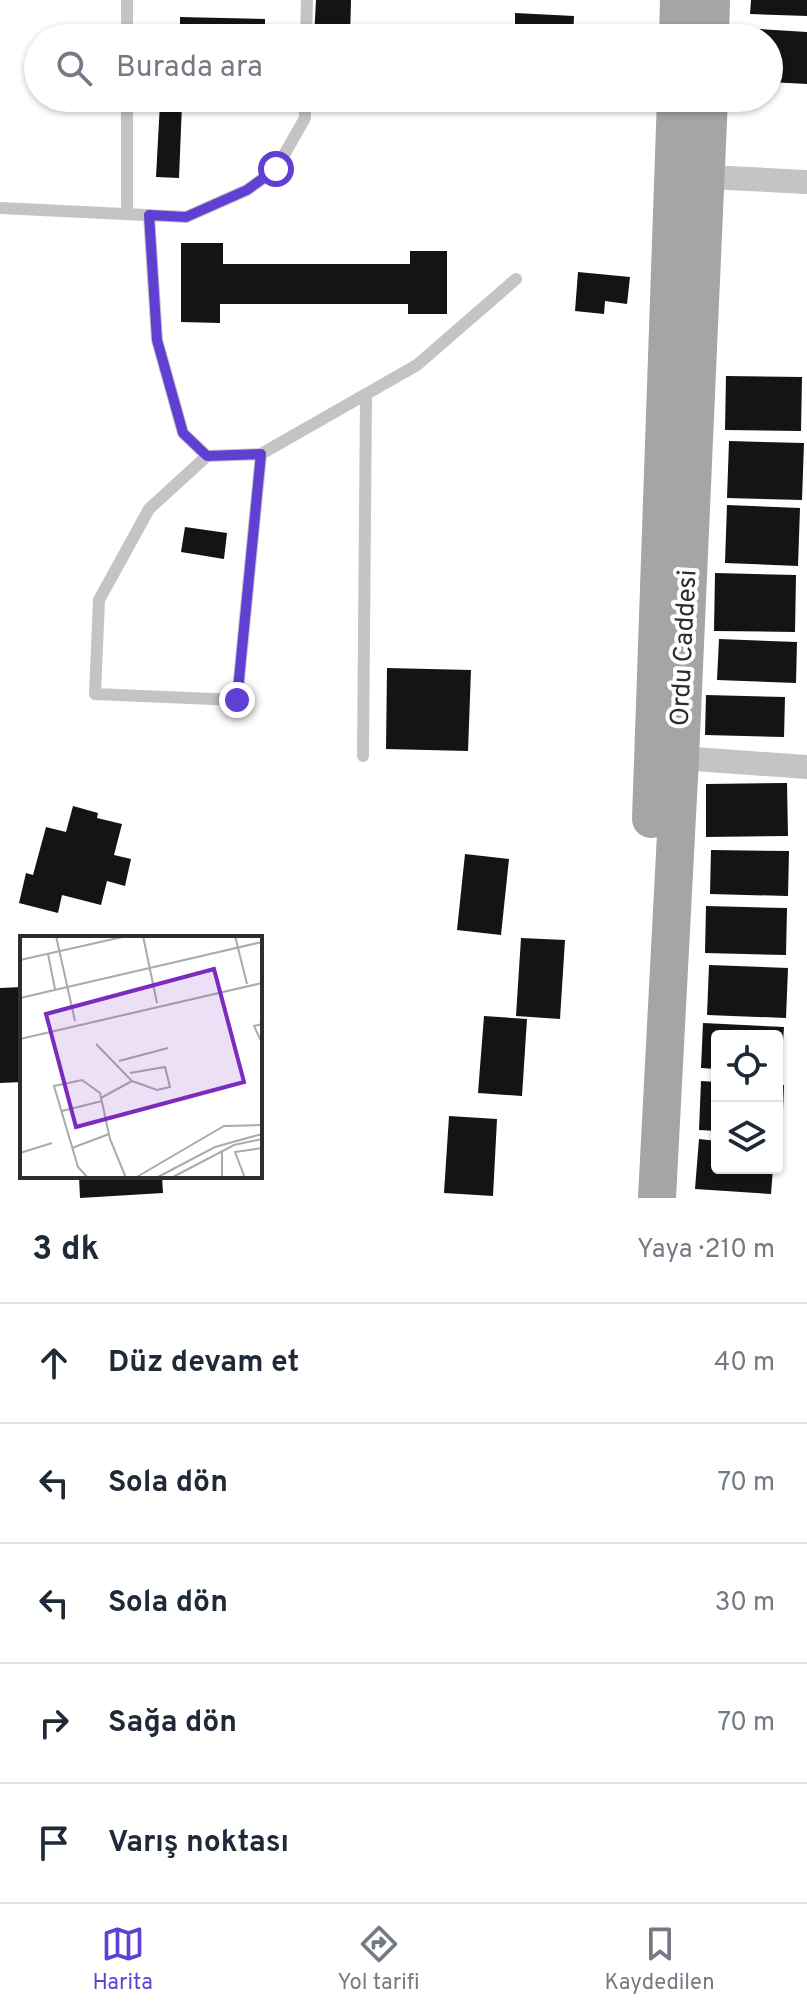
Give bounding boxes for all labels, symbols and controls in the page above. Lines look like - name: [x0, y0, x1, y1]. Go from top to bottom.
- search box: [24, 24, 783, 112]
- icon: search: [52, 46, 96, 90]
- text: Burada ara: [116, 50, 263, 87]
- route start: [258, 151, 294, 187]
- street label: Ordu Caddesi: [664, 569, 706, 727]
- route end: [219, 682, 255, 718]
- inset map: [20, 936, 262, 1178]
- map controls: [711, 1030, 783, 1174]
- button: locate: [711, 1030, 783, 1102]
- button: layers: [711, 1102, 783, 1174]
- text: 3 dk: [32, 1229, 100, 1272]
- text: Yaya · 210 m: [637, 1234, 775, 1267]
- icon: ahead: [32, 1341, 76, 1385]
- text: Düz devam et: [108, 1345, 299, 1382]
- text: 40 m: [714, 1347, 775, 1380]
- icon: left: [32, 1461, 76, 1505]
- text: Sola dön: [108, 1465, 228, 1502]
- text: 70 m: [717, 1467, 775, 1500]
- icon: left: [32, 1581, 76, 1625]
- text: Sola dön: [108, 1585, 228, 1622]
- text: 30 m: [715, 1587, 775, 1620]
- icon: right: [32, 1701, 76, 1745]
- text: Sağa dön: [108, 1705, 237, 1742]
- text: 70 m: [717, 1707, 775, 1740]
- icon: arrive: [32, 1821, 76, 1865]
- text: Varış noktası: [108, 1825, 289, 1862]
- tab: Harita: [92, 1922, 153, 1997]
- tab: Yol tarifi: [338, 1922, 420, 1997]
- tab: Kaydedilen: [605, 1922, 715, 1997]

